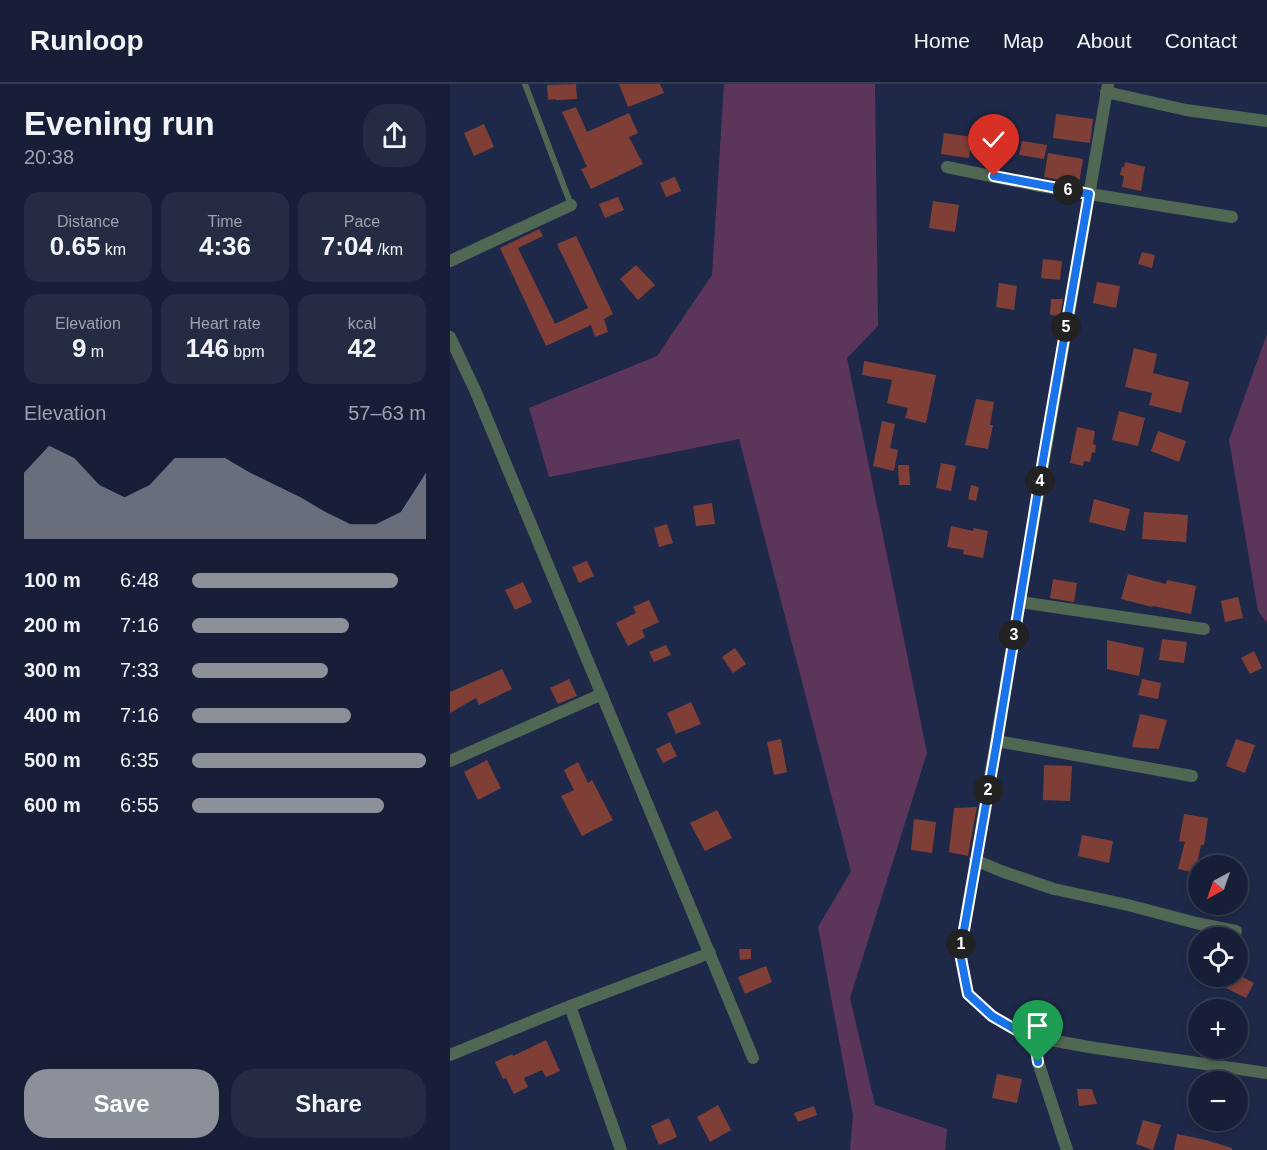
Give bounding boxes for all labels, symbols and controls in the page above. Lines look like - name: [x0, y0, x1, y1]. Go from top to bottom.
- text: Runloop: [30, 25, 144, 56]
- text: Home: [914, 29, 970, 52]
- text: Map: [1003, 29, 1044, 52]
- text: About: [1077, 29, 1132, 52]
- text: Contact: [1165, 29, 1237, 52]
- button: share: [363, 104, 426, 167]
- text: Evening run: [24, 105, 215, 142]
- pin: [968, 114, 1019, 176]
- icon: check: [977, 123, 1010, 156]
- text: 20:38: [24, 146, 74, 168]
- pin: 6: [1053, 175, 1083, 205]
- text: 6: [1064, 181, 1072, 198]
- text: Distance: [57, 213, 119, 230]
- text: Time: [208, 213, 242, 230]
- text: Pace: [344, 213, 380, 230]
- text: 0.65: [50, 231, 100, 261]
- text: 4:36: [199, 231, 251, 261]
- text: 7:04: [321, 231, 373, 261]
- text: km: [100, 241, 126, 258]
- text: /km: [373, 241, 403, 258]
- pin: 5: [1051, 312, 1081, 342]
- text: Elevation: [55, 315, 121, 332]
- text: Heart rate: [189, 315, 261, 332]
- text: kcal: [348, 315, 376, 332]
- text: 5: [1062, 318, 1070, 335]
- text: 9: [72, 333, 86, 363]
- text: 146: [186, 333, 229, 363]
- text: 42: [348, 333, 376, 363]
- text: m: [86, 343, 104, 360]
- text: bpm: [229, 343, 264, 360]
- text: Elevation: [24, 402, 106, 424]
- text: 57–63 m: [348, 402, 426, 424]
- pin: 4: [1025, 466, 1055, 496]
- text: 4: [1036, 472, 1044, 489]
- text: 100 m: [24, 569, 81, 591]
- text: 6:48: [120, 569, 159, 591]
- text: 200 m: [24, 614, 81, 636]
- text: 7:16: [120, 614, 159, 636]
- pin: 3: [999, 620, 1029, 650]
- text: 3: [1010, 626, 1018, 643]
- text: 300 m: [24, 659, 81, 681]
- text: 7:33: [120, 659, 159, 681]
- text: 400 m: [24, 704, 81, 726]
- text: 7:16: [120, 704, 159, 726]
- text: 500 m: [24, 749, 81, 771]
- text: 6:35: [120, 749, 159, 771]
- pin: 2: [973, 775, 1003, 805]
- text: 2: [984, 781, 992, 798]
- text: 600 m: [24, 794, 81, 816]
- text: 6:55: [120, 794, 159, 816]
- north arrow: [1188, 855, 1248, 915]
- map controls: [1188, 855, 1248, 1131]
- button: locate: [1188, 927, 1248, 987]
- pin: 1: [946, 929, 976, 959]
- text: 1: [957, 935, 965, 952]
- button: +: [1188, 999, 1248, 1059]
- pin: [1012, 1000, 1063, 1062]
- icon: arrive: [1021, 1009, 1054, 1042]
- button: Save: [24, 1069, 219, 1138]
- button: Share: [231, 1069, 426, 1138]
- button: −: [1188, 1071, 1248, 1131]

